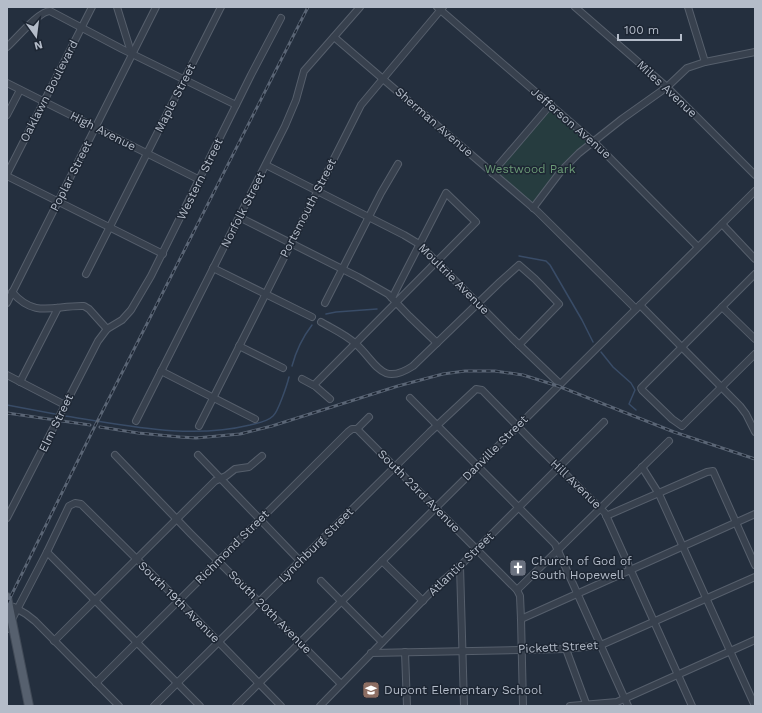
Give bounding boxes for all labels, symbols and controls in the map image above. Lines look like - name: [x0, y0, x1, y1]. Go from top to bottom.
- north arrow: [16, 16, 56, 56]
- scale bar: [618, 16, 681, 42]
- text: 100 m: [624, 23, 659, 37]
- street label: Oaklawn Boulevard: [17, 38, 81, 144]
- text: N: [33, 38, 44, 53]
- street label: Miles Avenue: [634, 58, 700, 120]
- street label: Maple Street: [152, 61, 198, 135]
- street label: Sherman Avenue: [392, 84, 476, 160]
- street label: Jefferson Avenue: [528, 84, 614, 162]
- street label: High Avenue: [68, 108, 138, 154]
- street label: Western Street: [174, 136, 226, 222]
- street label: Poplar Street: [47, 138, 95, 214]
- street label: Portsmouth Street: [277, 156, 339, 260]
- park label: Westwood Park: [484, 162, 576, 176]
- street label: Norfolk Street: [218, 170, 268, 250]
- street label: Moultrie Avenue: [416, 241, 492, 317]
- street label: Elm Street: [36, 392, 76, 454]
- street label: Danville Street: [459, 412, 531, 484]
- street label: South 23rd Avenue: [375, 447, 463, 535]
- street label: Hill Avenue: [548, 456, 604, 512]
- street label: Lynchburg Street: [276, 505, 356, 585]
- street label: Richmond Street: [192, 507, 272, 587]
- street label: Atlantic Street: [425, 529, 497, 599]
- place label: Church of God of South Hopewell: [531, 554, 632, 582]
- street label: South 19th Avenue: [135, 558, 223, 646]
- church icon: Church of God of South Hopewell: [508, 558, 528, 578]
- street label: South 20th Avenue: [226, 568, 315, 657]
- street label: Pickett Street: [518, 638, 598, 656]
- school or university icon: Dupont Elementary School: [361, 680, 381, 700]
- place label: Dupont Elementary School: [384, 683, 542, 697]

